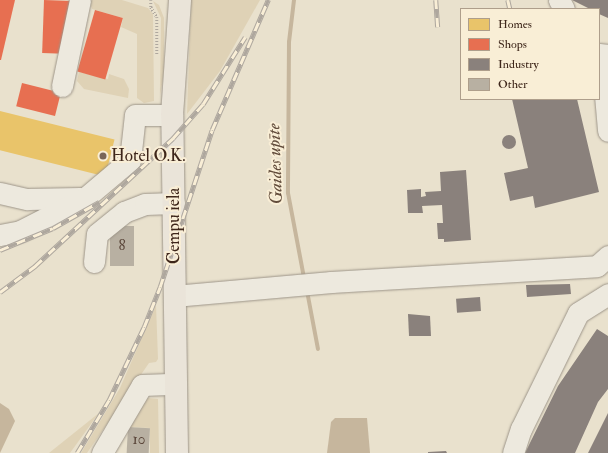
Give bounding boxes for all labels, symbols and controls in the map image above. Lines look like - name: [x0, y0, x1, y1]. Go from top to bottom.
- legend: [460, 8, 600, 100]
- text: Homes: [498, 17, 532, 32]
- text: Shops: [498, 37, 527, 52]
- text: Industry: [498, 57, 539, 72]
- text: Other: [498, 77, 527, 92]
- water label: Gaides upīte: [264, 123, 288, 205]
- place label: Hotel O.K.: [111, 146, 186, 166]
- marker: Hotel O.K.: [98, 151, 108, 161]
- street label: Cempu iela: [164, 188, 184, 264]
- house number: 8: [118, 237, 126, 255]
- house number: 10: [133, 431, 145, 449]

